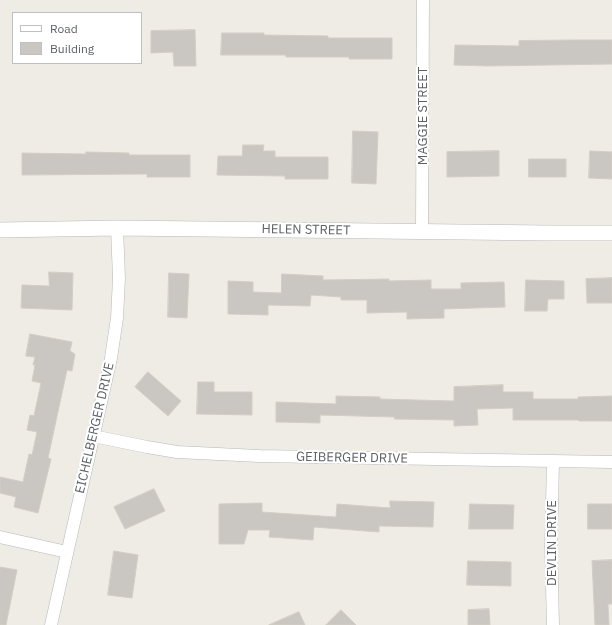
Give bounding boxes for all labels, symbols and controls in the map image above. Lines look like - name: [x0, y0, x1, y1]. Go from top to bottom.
- legend: [12, 12, 142, 64]
- text: Road: [50, 21, 78, 36]
- text: Building: [50, 41, 94, 56]
- street label: MAGGIE STREET: [415, 67, 431, 165]
- street label: HELEN STREET: [261, 221, 351, 239]
- street label: EICHELBERGER DRIVE: [72, 361, 118, 495]
- street label: GEIBERGER DRIVE: [296, 449, 408, 467]
- street label: DEVLIN DRIVE: [544, 500, 560, 586]

